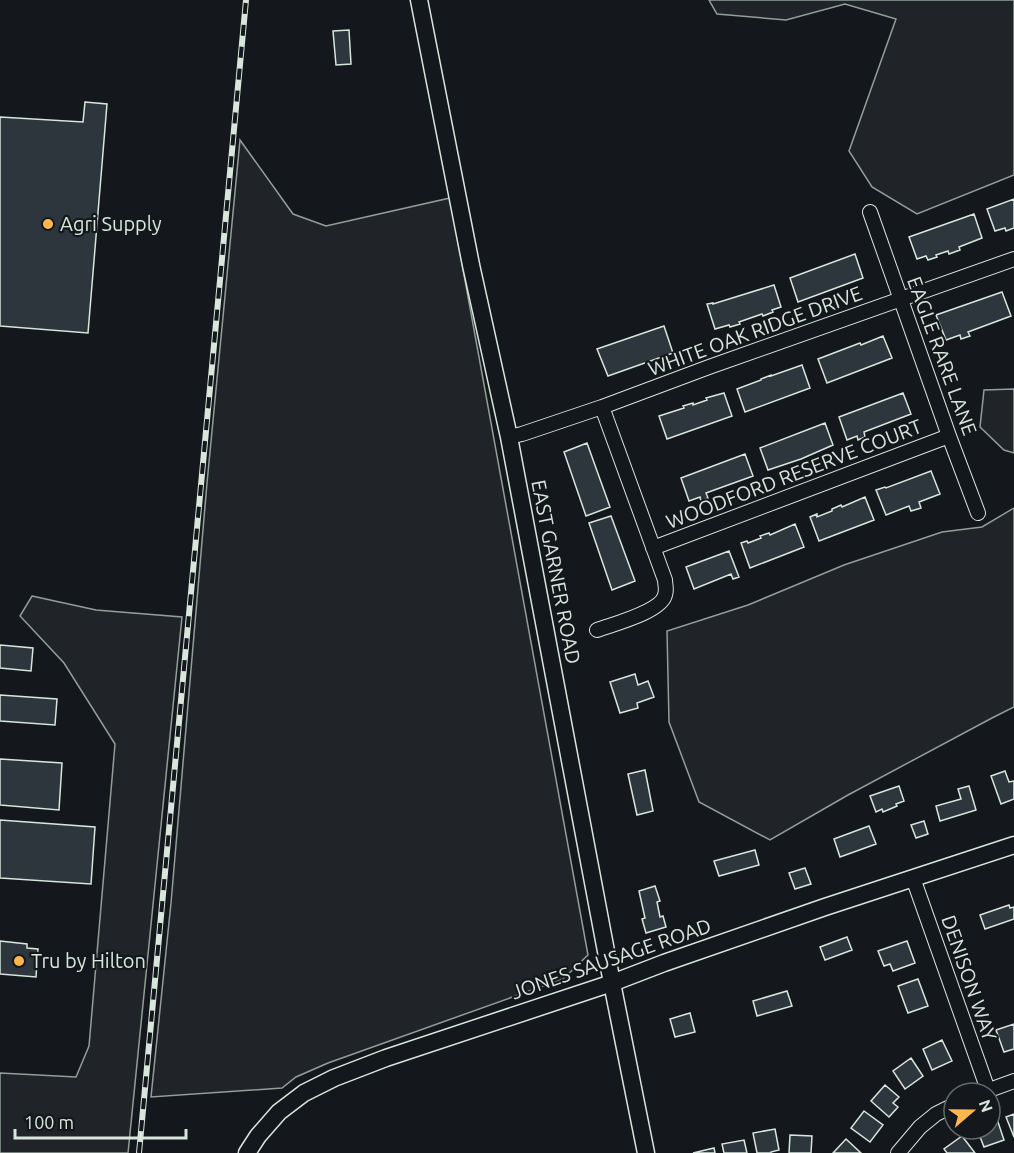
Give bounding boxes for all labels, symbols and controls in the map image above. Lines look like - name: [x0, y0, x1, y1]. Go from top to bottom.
- place label: Agri Supply: [60, 212, 162, 235]
- marker: Agri Supply: [41, 217, 55, 231]
- street label: EAGLE RARE LANE: [903, 273, 982, 438]
- street label: WHITE OAK RIDGE DRIVE: [645, 281, 865, 380]
- street label: WOODFORD RESERVE COURT: [663, 414, 925, 533]
- street label: EAST GARNER ROAD: [527, 478, 586, 666]
- street label: DENISON WAY: [937, 912, 1002, 1044]
- street label: JONES SAUSAGE ROAD: [508, 913, 714, 1004]
- place label: Tru by Hilton: [31, 949, 146, 972]
- marker: Tru by Hilton: [12, 954, 26, 968]
- north arrow: [942, 1081, 1002, 1141]
- text: N: [976, 1097, 997, 1115]
- scale bar: [15, 1102, 186, 1140]
- text: 100 m: [24, 1112, 74, 1132]

